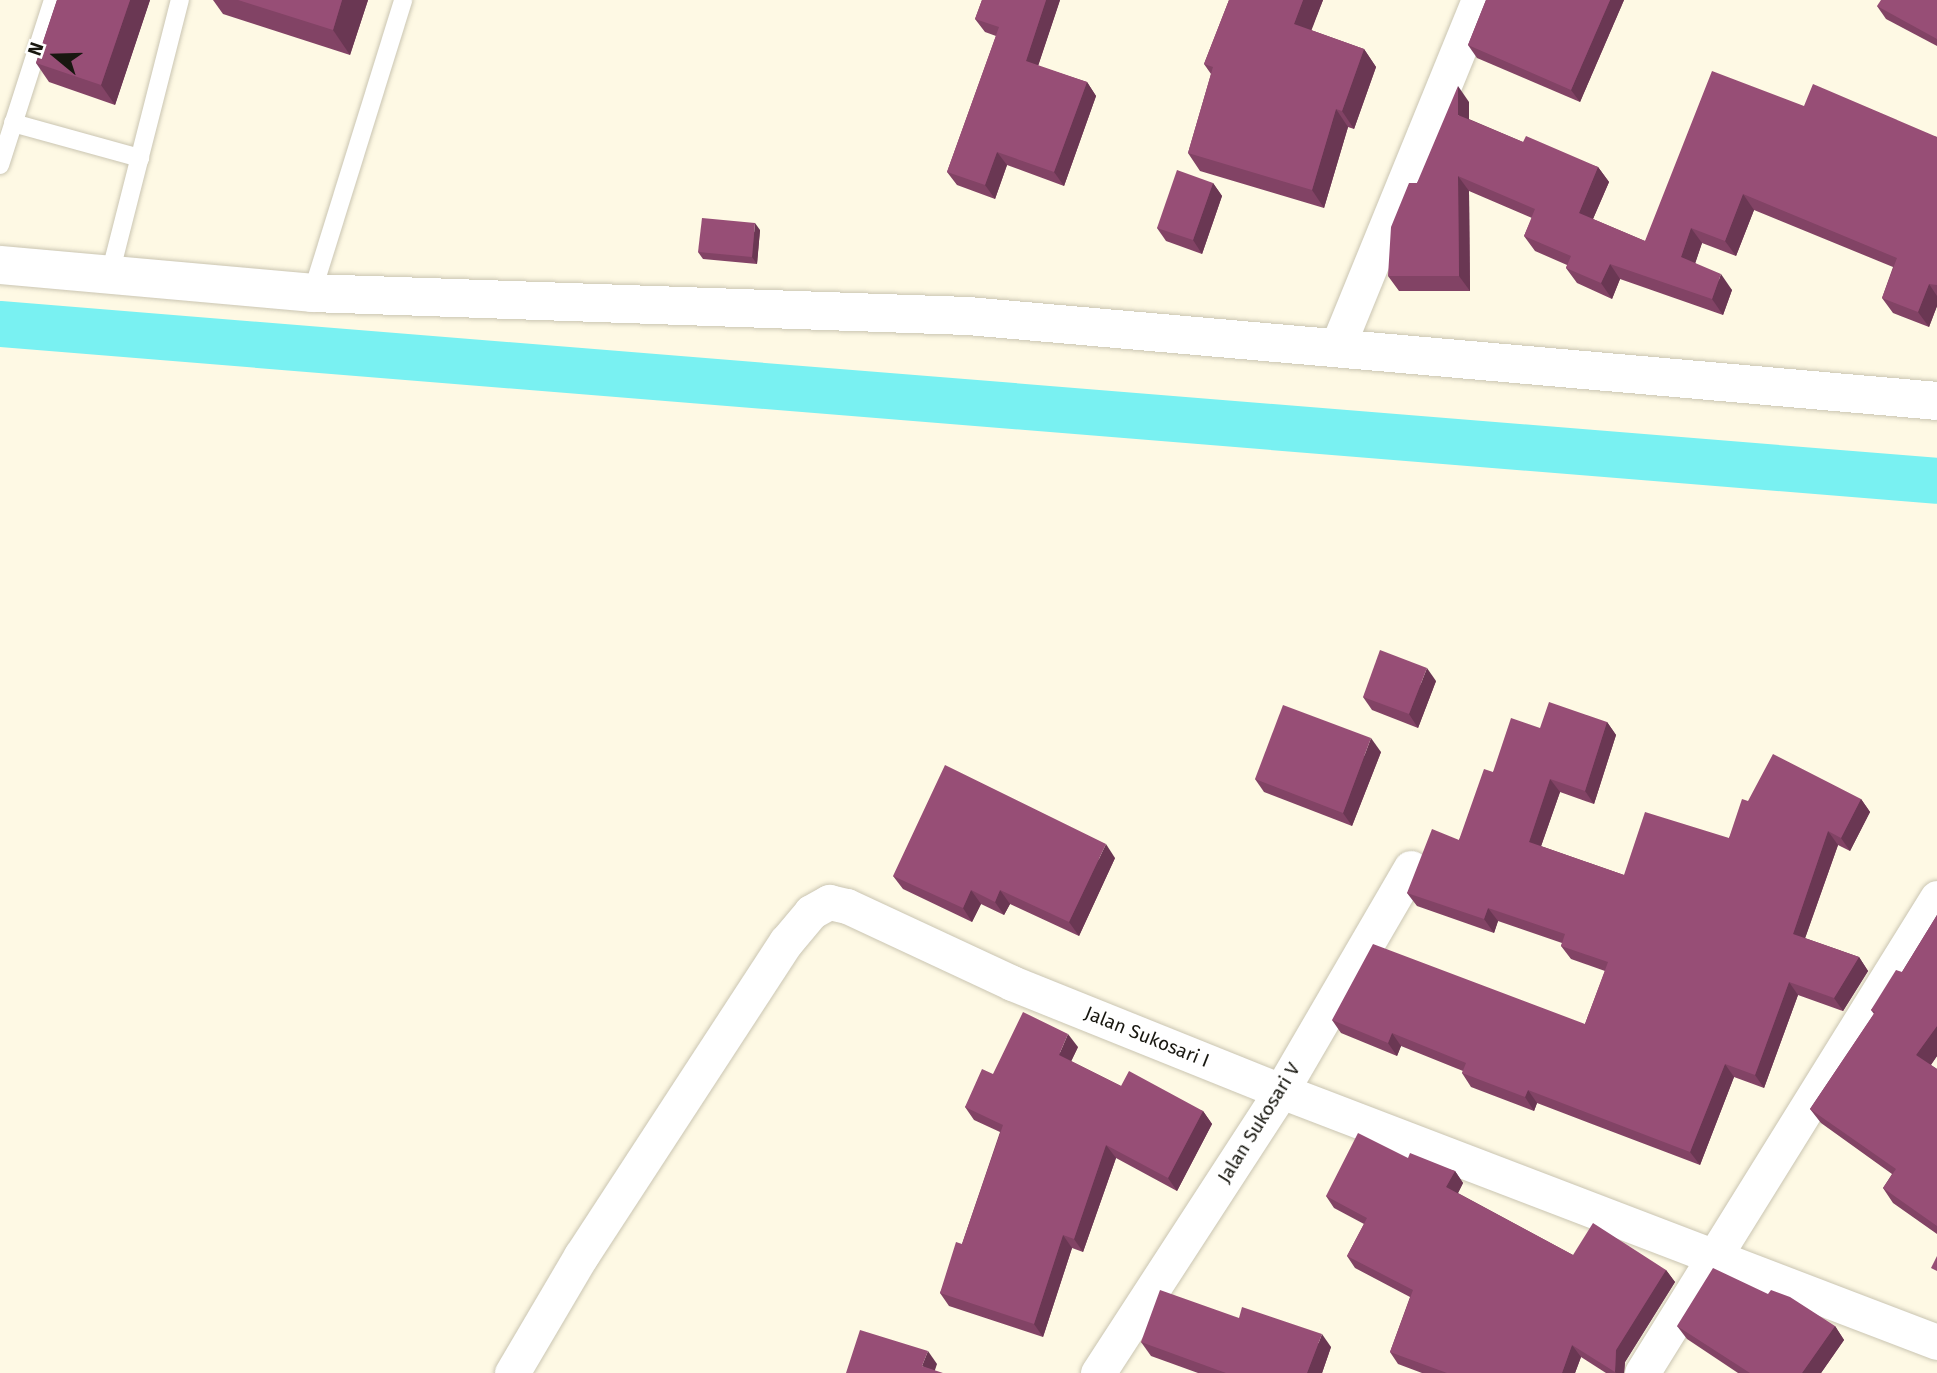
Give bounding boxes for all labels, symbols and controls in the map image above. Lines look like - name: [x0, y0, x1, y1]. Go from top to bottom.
- north arrow: [21, 21, 91, 91]
- text: N: [23, 39, 49, 59]
- street label: Jalan Sukosari I: [1081, 1002, 1213, 1072]
- street label: Jalan Sukosari V: [1213, 1059, 1305, 1187]

